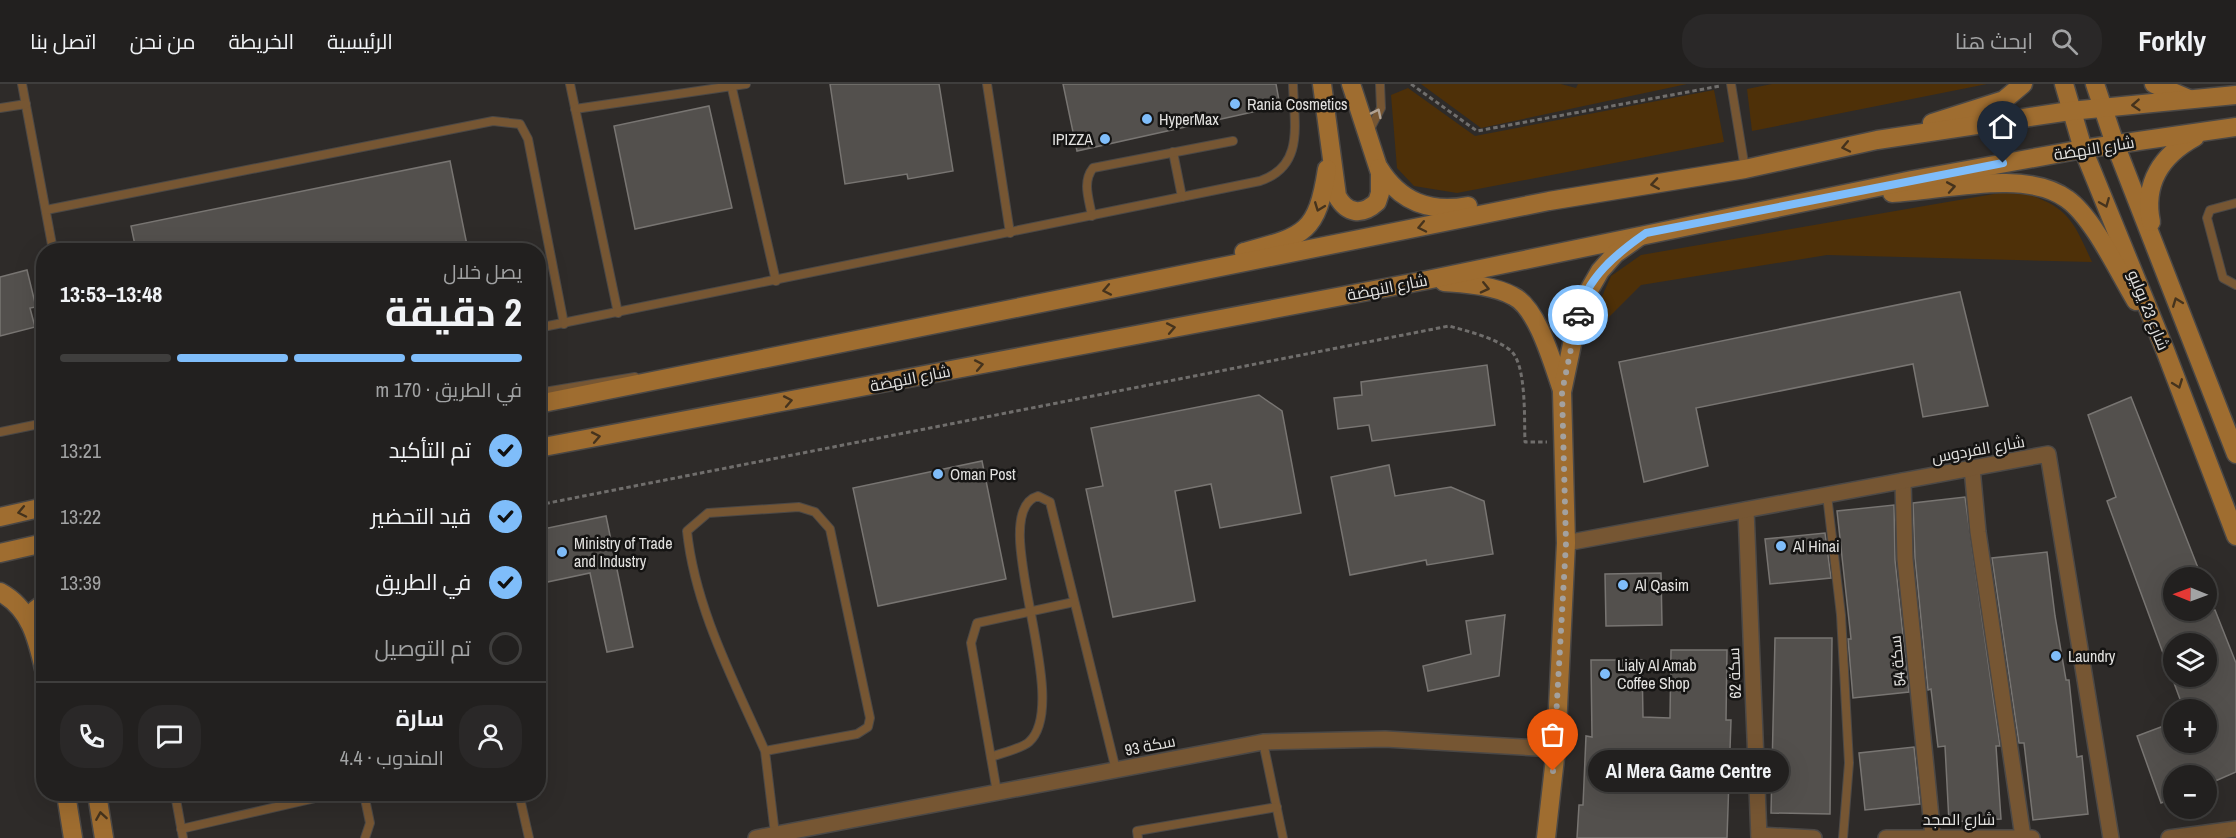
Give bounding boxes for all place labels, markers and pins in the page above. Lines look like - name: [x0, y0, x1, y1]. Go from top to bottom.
- place label: Rania Cosmetics: [1247, 93, 1348, 115]
- marker: Rania Cosmetics: [1228, 97, 1242, 111]
- pin: [1977, 101, 2028, 163]
- place label: HyperMax: [1159, 108, 1219, 130]
- marker: HyperMax: [1140, 112, 1154, 126]
- place label: IPIZZA: [1052, 128, 1093, 150]
- marker: IPIZZA: [1098, 132, 1112, 146]
- place label: Oman Post: [950, 463, 1016, 485]
- marker: Oman Post: [931, 467, 945, 481]
- place label: Ministry of Trade and Industry: [574, 532, 672, 572]
- place label: Al Hinai: [1792, 535, 1840, 557]
- marker: Al Hinai: [1774, 539, 1788, 553]
- marker: Ministry of Trade and Industry: [555, 545, 569, 559]
- place label: Al Qasim: [1634, 574, 1689, 596]
- marker: Al Qasim: [1616, 578, 1630, 592]
- place label: Laundry: [2068, 645, 2116, 667]
- marker: Laundry: [2049, 649, 2063, 663]
- place label: Lialy Al Amab Coffee Shop: [1617, 654, 1697, 694]
- marker: Lialy Al Amab Coffee Shop: [1598, 667, 1612, 681]
- pin: [1527, 709, 1578, 771]
- callout: Al Mera Game Centre: [1589, 750, 1790, 792]

